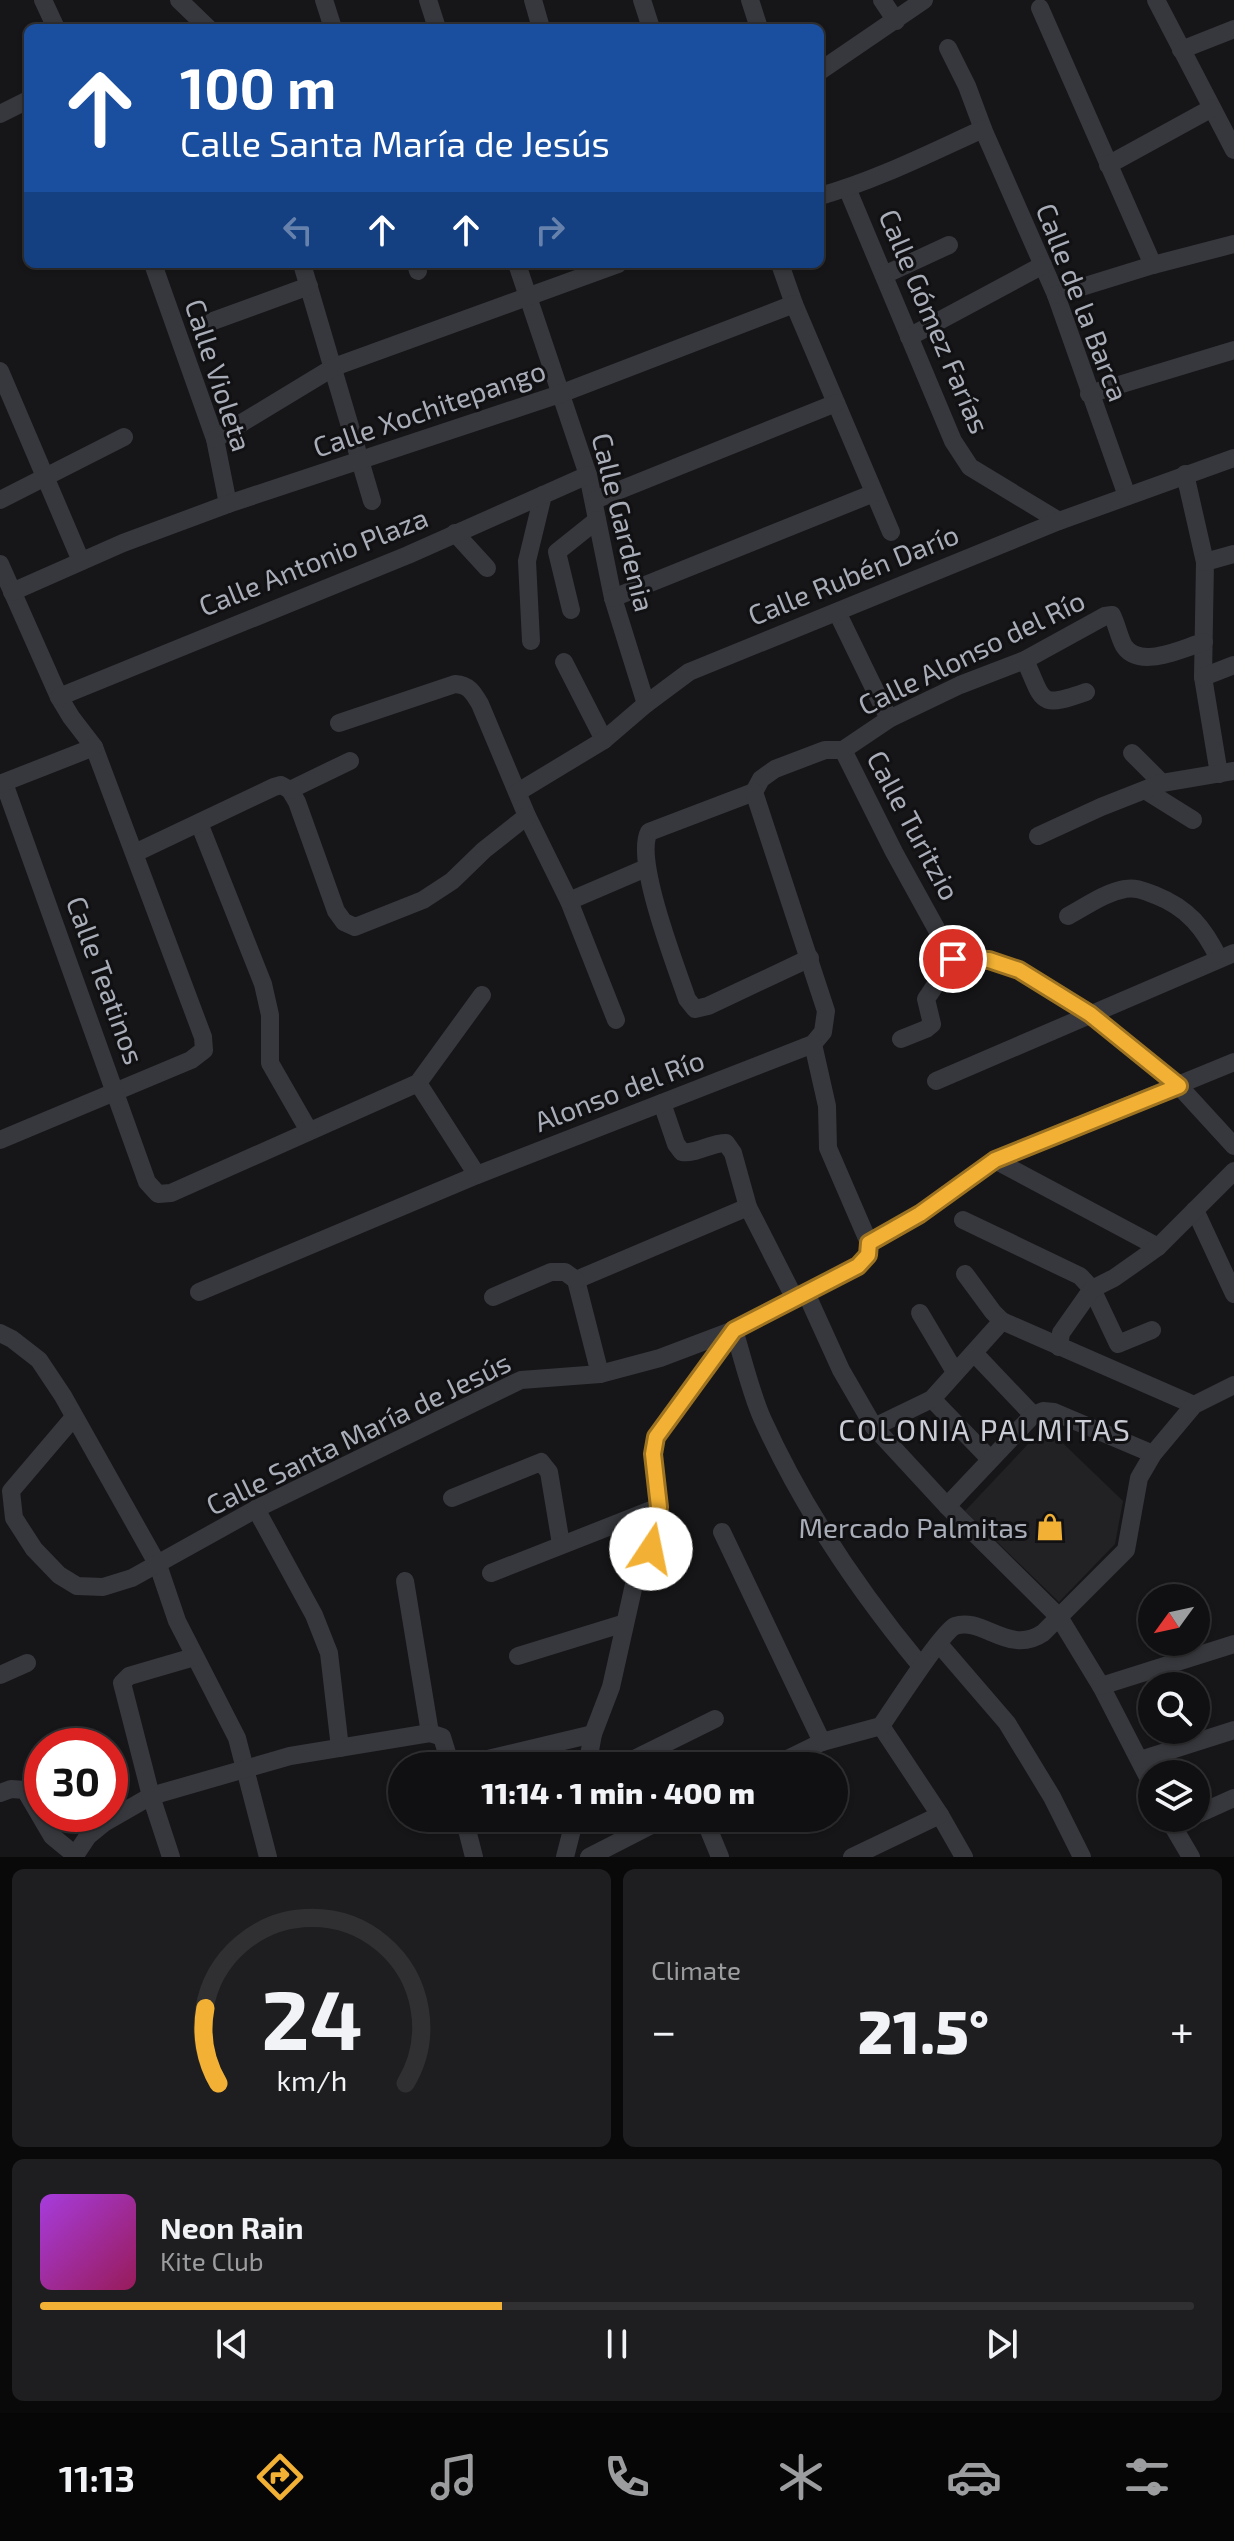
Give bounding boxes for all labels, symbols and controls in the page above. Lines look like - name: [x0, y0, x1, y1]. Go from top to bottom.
- text: 100 m: [180, 53, 336, 120]
- icon: ahead: [48, 56, 152, 160]
- text: Calle Santa María de Jesús: [180, 121, 610, 164]
- street label: Calle de la Barca: [1030, 198, 1136, 406]
- street label: Calle Gómez Farías: [872, 204, 998, 438]
- icon: left: [276, 208, 320, 252]
- icon: ahead: [360, 208, 404, 252]
- icon: ahead: [444, 208, 488, 252]
- icon: right: [528, 208, 572, 252]
- street label: Calle Violeta: [178, 295, 260, 455]
- street label: Calle Xochitepango: [308, 352, 550, 464]
- street label: Calle Gardenia: [585, 429, 663, 615]
- street label: Calle Antonio Plaza: [193, 500, 433, 622]
- street label: Calle Rubén Darío: [743, 516, 963, 632]
- street label: Calle Alonso del Río: [852, 582, 1090, 722]
- street label: Calle Turitzio: [860, 744, 968, 906]
- street label: Calle Teatinos: [60, 891, 152, 1069]
- pin: [919, 925, 987, 993]
- icon: arrive: [931, 937, 975, 981]
- street label: Alonso del Río: [529, 1042, 709, 1138]
- street label: Calle Santa María de Jesús: [200, 1344, 516, 1522]
- district label: COLONIA PALMITAS: [838, 1411, 1132, 1447]
- position arrow: [609, 1507, 693, 1591]
- place label: Mercado Palmitas: [798, 1510, 1028, 1544]
- shop icon: Mercado Palmitas: [1035, 1512, 1065, 1542]
- north arrow: [1138, 1584, 1210, 1656]
- map controls: [1138, 1584, 1210, 1832]
- button: search: [1138, 1672, 1210, 1744]
- speed limit sign: 30: [24, 1728, 128, 1832]
- button: layers: [1138, 1760, 1210, 1832]
- text: 11:14 · 1 min · 400 m: [481, 1774, 755, 1810]
- text: Climate: [651, 1954, 741, 1985]
- text: 24: [261, 1967, 362, 2067]
- text: 21.5°: [858, 1994, 989, 2066]
- text: −: [651, 2003, 677, 2056]
- text: +: [1170, 2003, 1194, 2056]
- text: km/h: [276, 2062, 347, 2097]
- text: Neon Rain: [160, 2209, 304, 2245]
- text: Kite Club: [160, 2245, 264, 2276]
- icon: previous: [210, 2322, 254, 2366]
- icon: pause: [595, 2322, 639, 2366]
- icon: next: [980, 2322, 1024, 2366]
- icon: directions: [252, 2449, 308, 2505]
- icon: music: [426, 2449, 482, 2505]
- icon: phone: [599, 2449, 655, 2505]
- icon: climate: [773, 2449, 829, 2505]
- icon: car: [946, 2449, 1002, 2505]
- icon: filters: [1119, 2449, 1175, 2505]
- text: 11:13: [59, 2456, 135, 2499]

